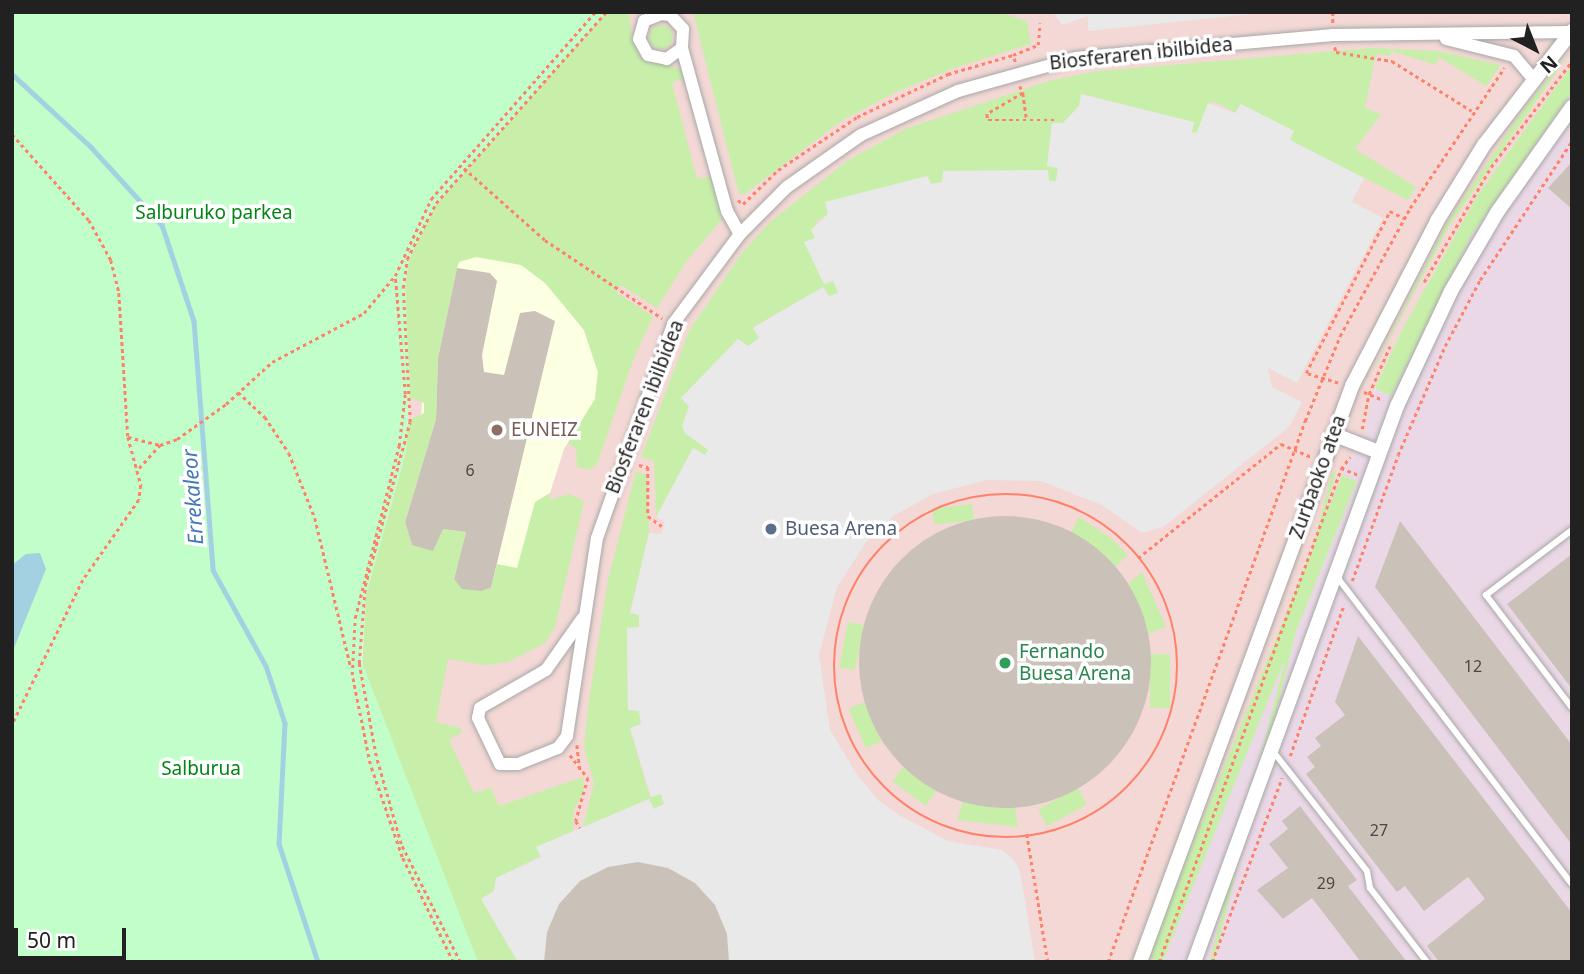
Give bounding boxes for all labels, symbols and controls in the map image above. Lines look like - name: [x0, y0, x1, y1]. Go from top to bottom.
- north arrow: [1500, 14, 1570, 84]
- street label: Biosferaren ibilbidea: [1048, 33, 1234, 75]
- text: N: [1535, 50, 1563, 79]
- park label: Salburuko parkea: [135, 202, 293, 224]
- street label: Biosferaren ibilbidea: [601, 317, 689, 497]
- street label: Zurbaoko atea: [1285, 412, 1351, 542]
- place label: EUNEIZ: [511, 419, 578, 441]
- marker: EUNEIZ: [489, 422, 505, 438]
- water label: Errekaleor: [176, 448, 208, 546]
- house number: 6: [465, 460, 475, 480]
- place label: Buesa Arena: [785, 518, 897, 540]
- marker: Buesa Arena: [763, 521, 779, 537]
- place label: Fernando Buesa Arena: [1019, 641, 1131, 685]
- marker: Fernando Buesa Arena: [997, 655, 1013, 671]
- house number: 12: [1464, 656, 1482, 676]
- park label: Salburua: [161, 758, 241, 780]
- house number: 27: [1370, 820, 1388, 840]
- house number: 29: [1317, 873, 1335, 893]
- scale bar: [18, 914, 130, 958]
- text: 50 m: [27, 926, 76, 954]

